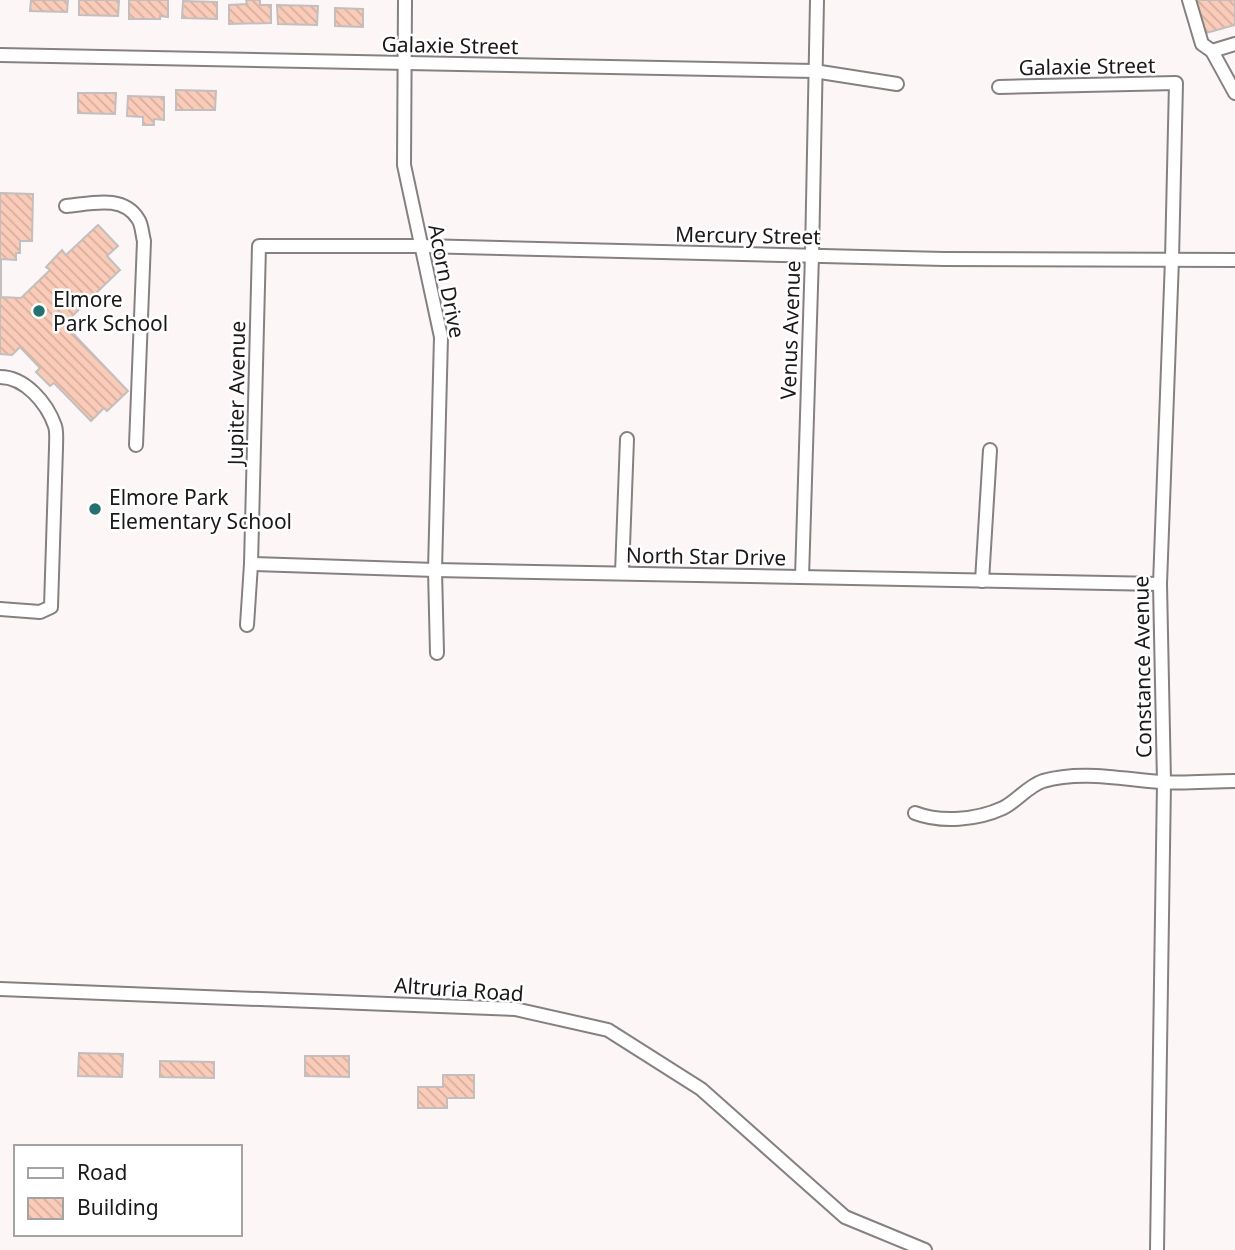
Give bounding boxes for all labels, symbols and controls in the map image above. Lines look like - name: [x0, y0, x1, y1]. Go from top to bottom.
- street label: Galaxie Street: [381, 30, 519, 60]
- street label: Galaxie Street: [1018, 51, 1156, 81]
- street label: Mercury Street: [675, 220, 821, 250]
- street label: Acorn Drive: [422, 222, 472, 340]
- street label: Venus Avenue: [774, 260, 806, 400]
- place label: Elmore Park School: [53, 285, 168, 337]
- marker: Elmore Park School: [31, 303, 47, 319]
- street label: Jupiter Avenue: [221, 321, 251, 467]
- place label: Elmore Park Elementary School: [109, 483, 292, 535]
- marker: Elmore Park Elementary School: [87, 501, 103, 517]
- street label: North Star Drive: [626, 541, 786, 571]
- street label: Constance Avenue: [1126, 576, 1158, 758]
- street label: Altruria Road: [393, 971, 525, 1007]
- legend: [14, 1145, 242, 1236]
- text: Road: [77, 1158, 127, 1186]
- text: Building: [77, 1193, 159, 1221]

